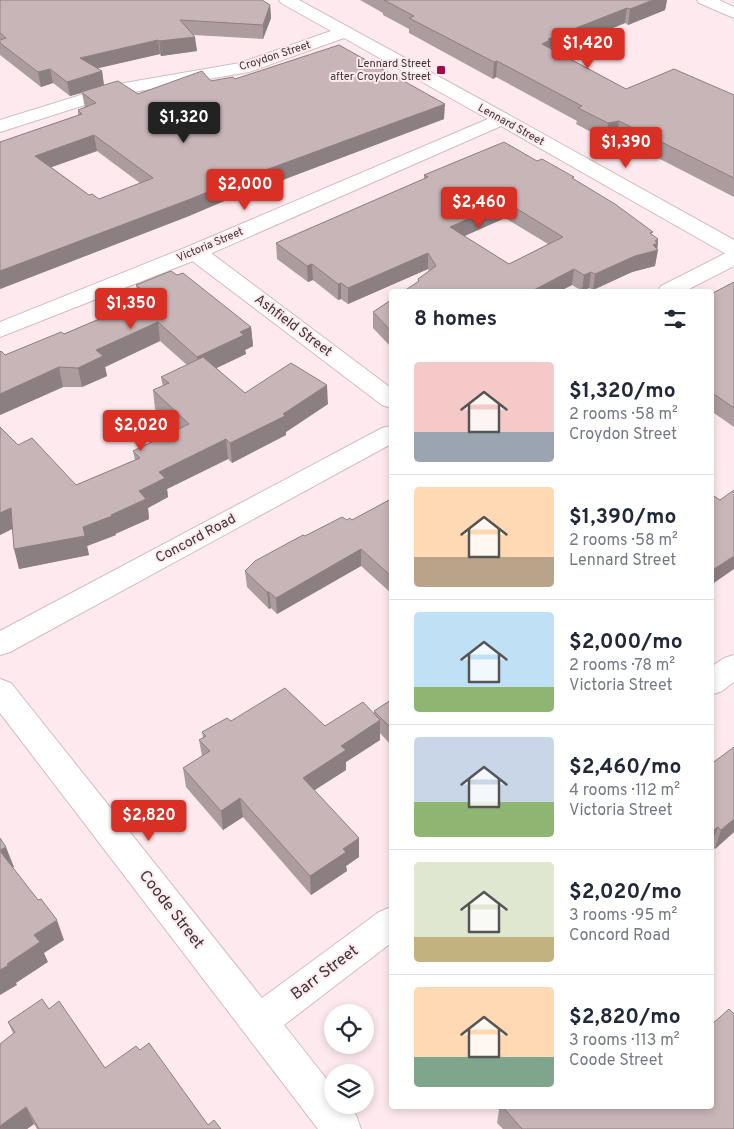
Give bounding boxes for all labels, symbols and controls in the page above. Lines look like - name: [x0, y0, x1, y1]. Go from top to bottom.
- pin: $1,420: [547, 28, 629, 70]
- text: $1,420: [563, 34, 613, 54]
- street label: Croydon Street: [238, 38, 312, 74]
- place label: Lennard Street after Croydon Street: [330, 57, 431, 84]
- marker: Lennard Street after Croydon Street: [435, 64, 447, 76]
- street label: Lennard Street: [475, 101, 547, 149]
- pin: $1,320: [143, 102, 225, 144]
- text: $1,320: [159, 108, 209, 128]
- pin: $1,390: [585, 126, 667, 169]
- text: $1,390: [601, 133, 651, 153]
- pin: $2,000: [204, 168, 286, 211]
- text: $2,000: [217, 175, 273, 195]
- pin: $2,460: [438, 186, 520, 229]
- text: $2,460: [452, 193, 506, 213]
- street label: Victoria Street: [175, 225, 245, 265]
- pin: $1,350: [90, 288, 172, 330]
- street label: Ashfield Street: [251, 291, 335, 361]
- text: $1,350: [106, 294, 156, 314]
- icon: filters: [661, 305, 689, 333]
- text: 8 homes: [414, 306, 497, 333]
- text: $1,320/mo: [569, 378, 676, 405]
- icon: home: [454, 382, 514, 442]
- text: 2 rooms · 58 m²: [569, 405, 678, 425]
- pin: $2,020: [100, 410, 182, 452]
- text: $2,020: [114, 416, 168, 436]
- text: Croydon Street: [569, 425, 677, 445]
- text: $1,390/mo: [569, 504, 676, 531]
- icon: home: [454, 507, 514, 567]
- street label: Concord Road: [153, 511, 239, 567]
- text: 2 rooms · 58 m²: [569, 531, 678, 551]
- text: Lennard Street: [569, 551, 676, 571]
- text: $2,000/mo: [569, 629, 683, 656]
- icon: home: [454, 632, 514, 692]
- text: 2 rooms · 78 m²: [569, 656, 675, 676]
- text: Victoria Street: [569, 676, 673, 696]
- text: $2,460/mo: [569, 754, 681, 781]
- icon: home: [454, 757, 514, 817]
- text: 4 rooms · 112 m²: [569, 781, 680, 801]
- pin: $2,820: [108, 800, 190, 842]
- text: Victoria Street: [569, 801, 673, 821]
- text: $2,820: [122, 806, 176, 826]
- street label: Coode Street: [134, 867, 208, 953]
- text: $2,020/mo: [569, 879, 682, 906]
- icon: home: [454, 882, 514, 942]
- text: 3 rooms · 95 m²: [569, 906, 677, 926]
- text: Concord Road: [569, 926, 670, 946]
- street label: Barr Street: [287, 941, 363, 1005]
- map controls: [324, 1004, 374, 1114]
- button: locate: [324, 1004, 374, 1054]
- text: $2,820/mo: [569, 1004, 681, 1031]
- icon: home: [454, 1007, 514, 1067]
- text: 3 rooms · 113 m²: [569, 1031, 680, 1051]
- text: Coode Street: [569, 1051, 663, 1071]
- button: layers: [324, 1064, 374, 1114]

